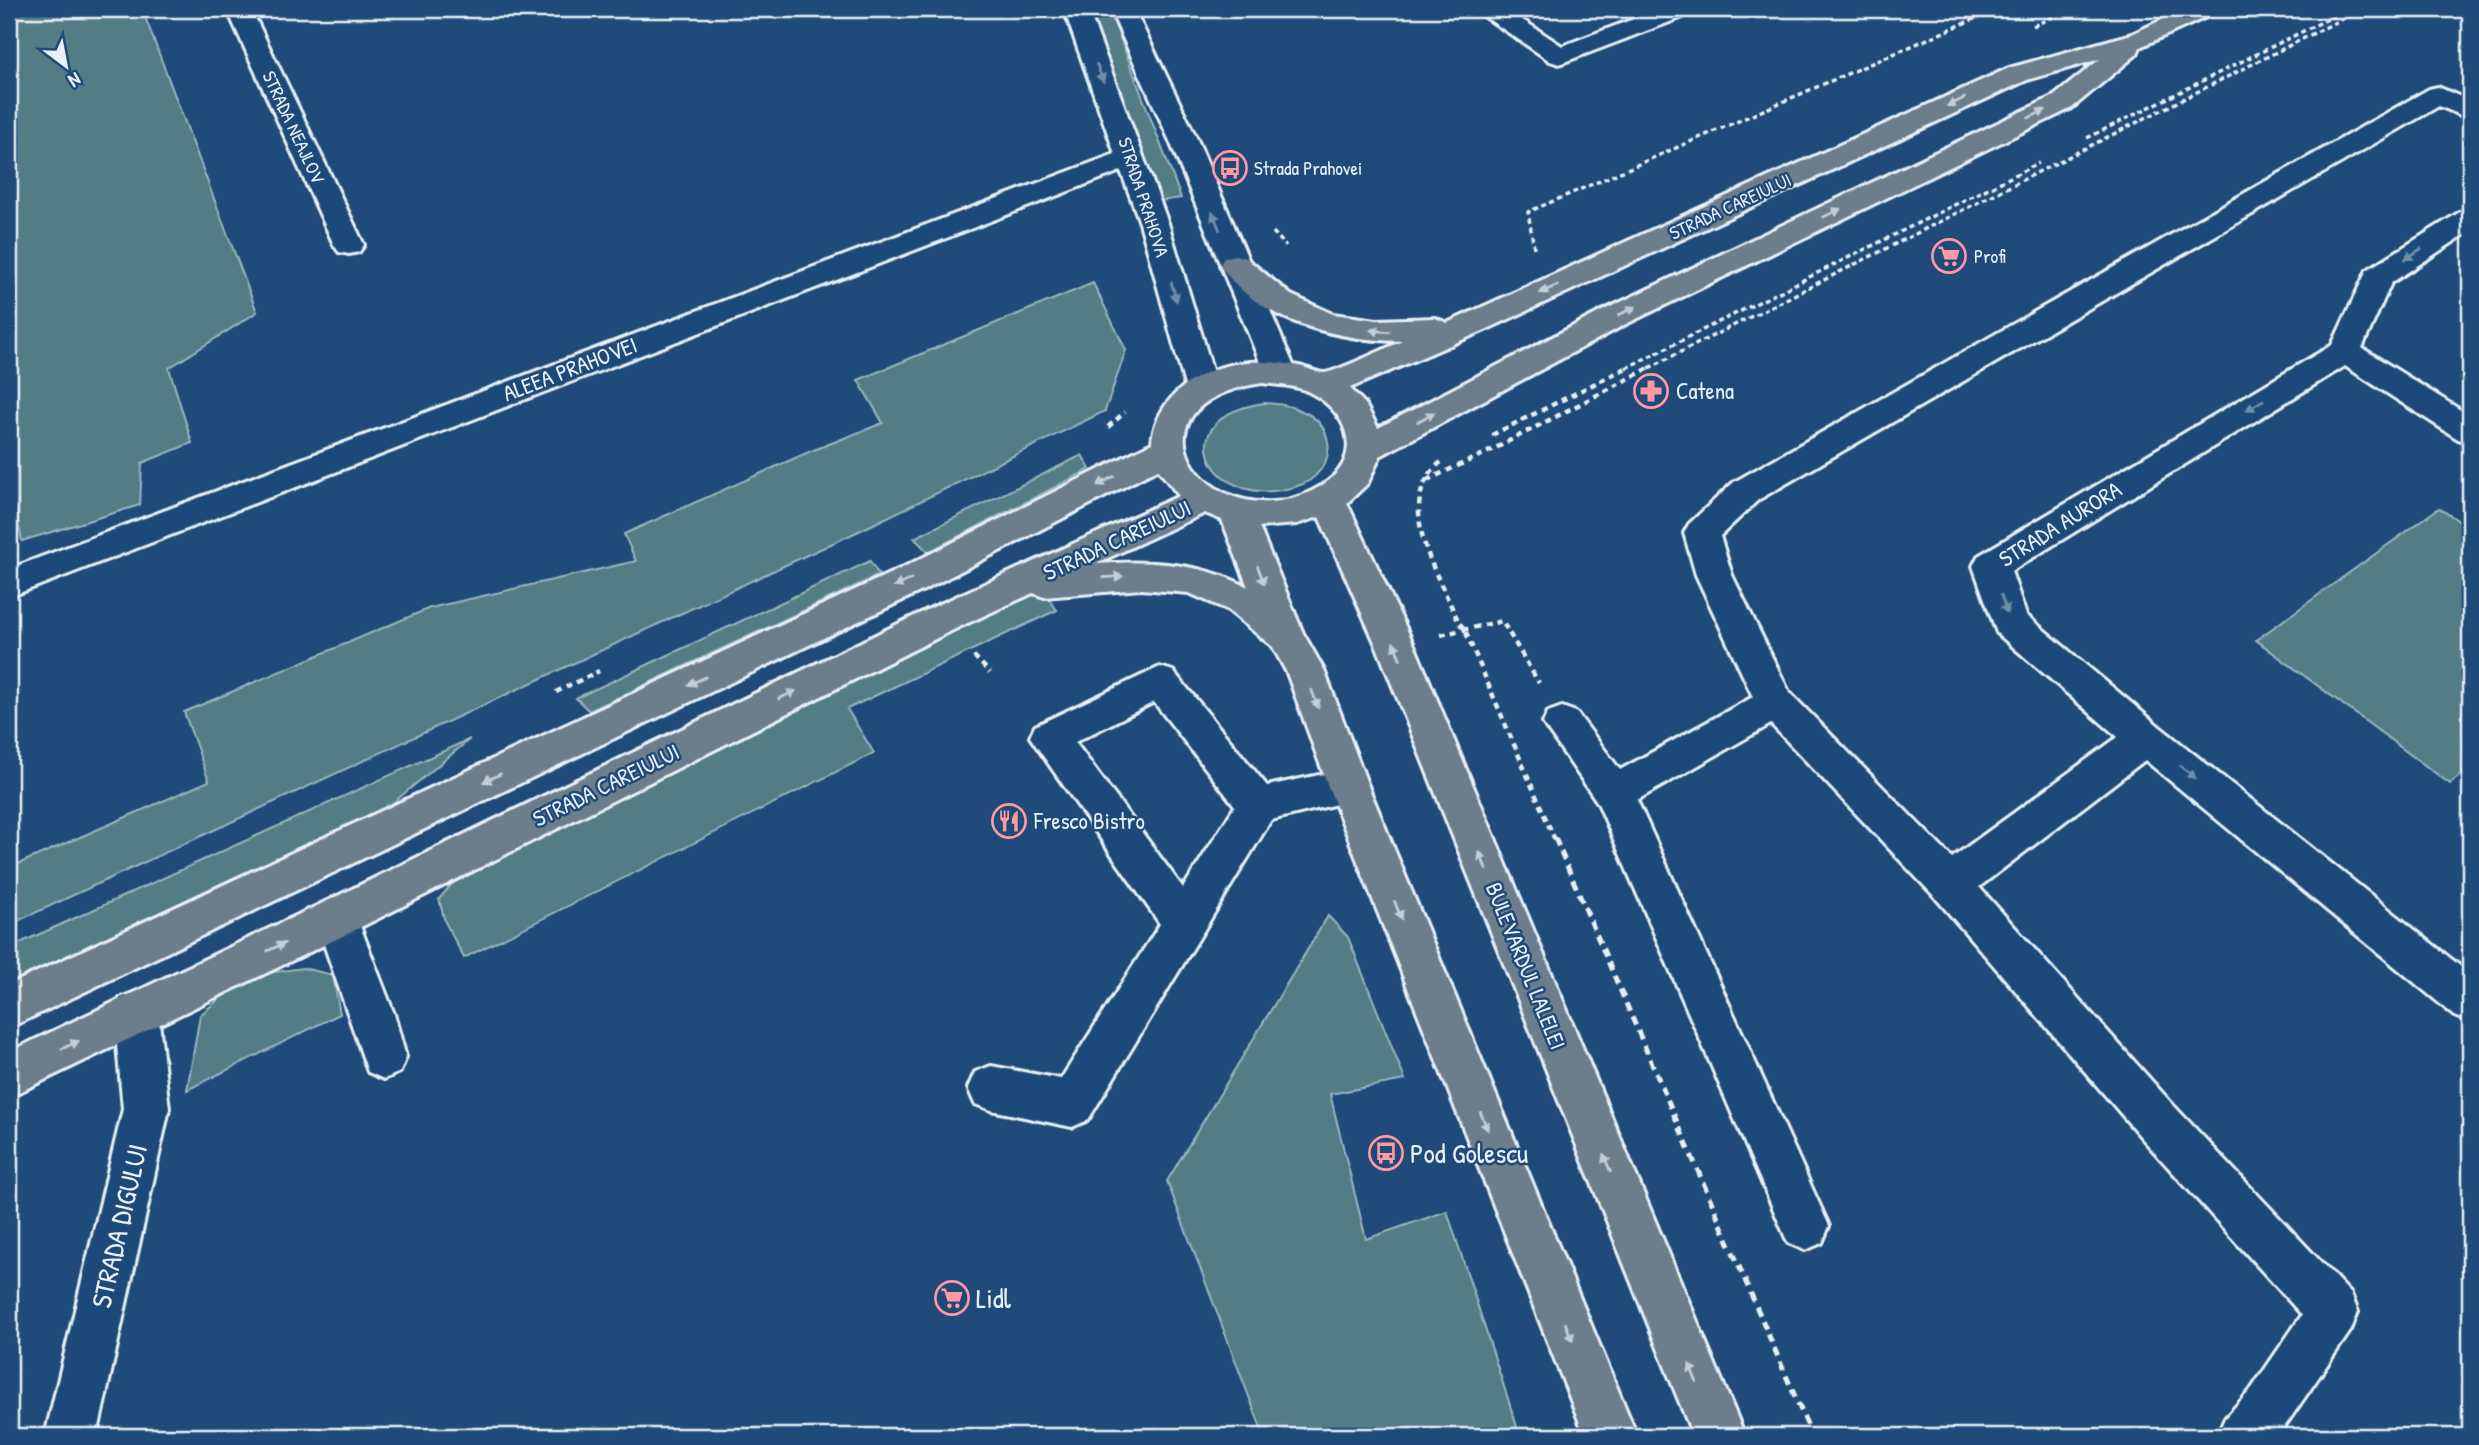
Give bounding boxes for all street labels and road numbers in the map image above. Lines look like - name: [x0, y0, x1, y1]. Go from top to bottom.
- street label: STRADA NEAJLOV: [257, 67, 332, 188]
- street label: STRADA PRAHOVA: [1112, 134, 1176, 260]
- street label: STRADA CAREIULUI: [1665, 166, 1795, 246]
- street label: ALEEA PRAHOVEI: [498, 329, 641, 408]
- street label: STRADA AURORA: [1992, 474, 2127, 574]
- street label: STRADA CAREIULUI: [1038, 492, 1196, 587]
- street label: STRADA CAREIULUI: [527, 736, 684, 833]
- street label: BULEVARDUL LALELEI: [1479, 878, 1574, 1054]
- street label: STRADA DIGULUI: [82, 1140, 156, 1312]

